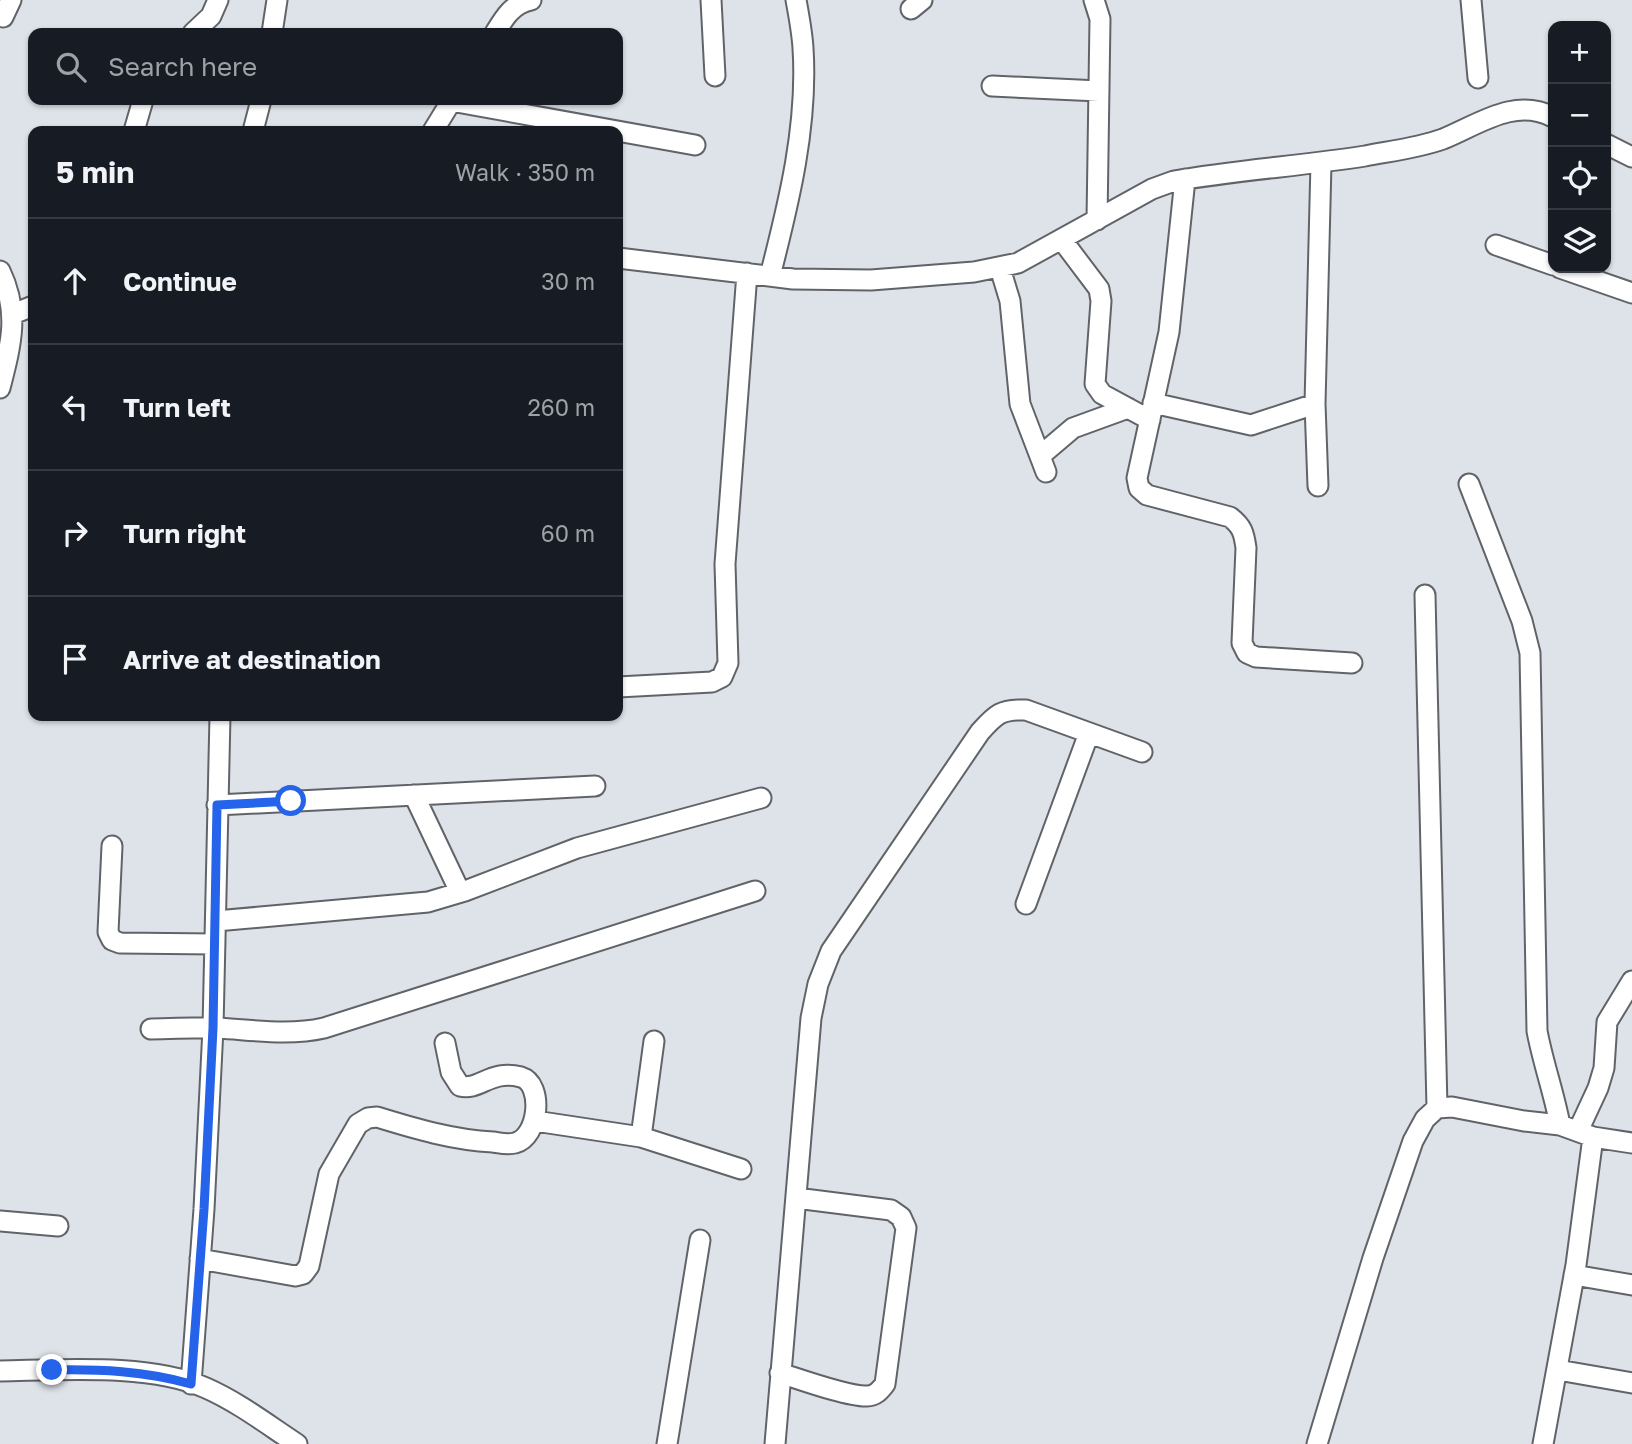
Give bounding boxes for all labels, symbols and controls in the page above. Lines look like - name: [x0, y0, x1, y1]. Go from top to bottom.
- map controls: [1548, 21, 1611, 273]
- button: +: [1548, 21, 1611, 84]
- search box: [28, 28, 623, 105]
- icon: search: [52, 48, 90, 86]
- text: Search here: [108, 51, 257, 82]
- button: −: [1548, 84, 1611, 147]
- button: locate: [1548, 147, 1611, 210]
- text: 5 min: [56, 154, 134, 190]
- text: Walk · 350 m: [455, 158, 595, 186]
- button: layers: [1548, 210, 1611, 273]
- icon: ahead: [56, 262, 94, 300]
- text: Continue: [123, 266, 237, 297]
- text: 30 m: [541, 267, 595, 295]
- icon: left: [56, 388, 94, 426]
- text: Turn left: [123, 392, 231, 423]
- text: 260 m: [527, 393, 595, 421]
- icon: right: [56, 514, 94, 552]
- text: Turn right: [123, 518, 246, 549]
- text: 60 m: [541, 519, 595, 547]
- icon: arrive: [56, 640, 94, 678]
- text: Arrive at destination: [123, 644, 381, 675]
- route start: [275, 785, 306, 816]
- route end: [36, 1354, 67, 1385]

